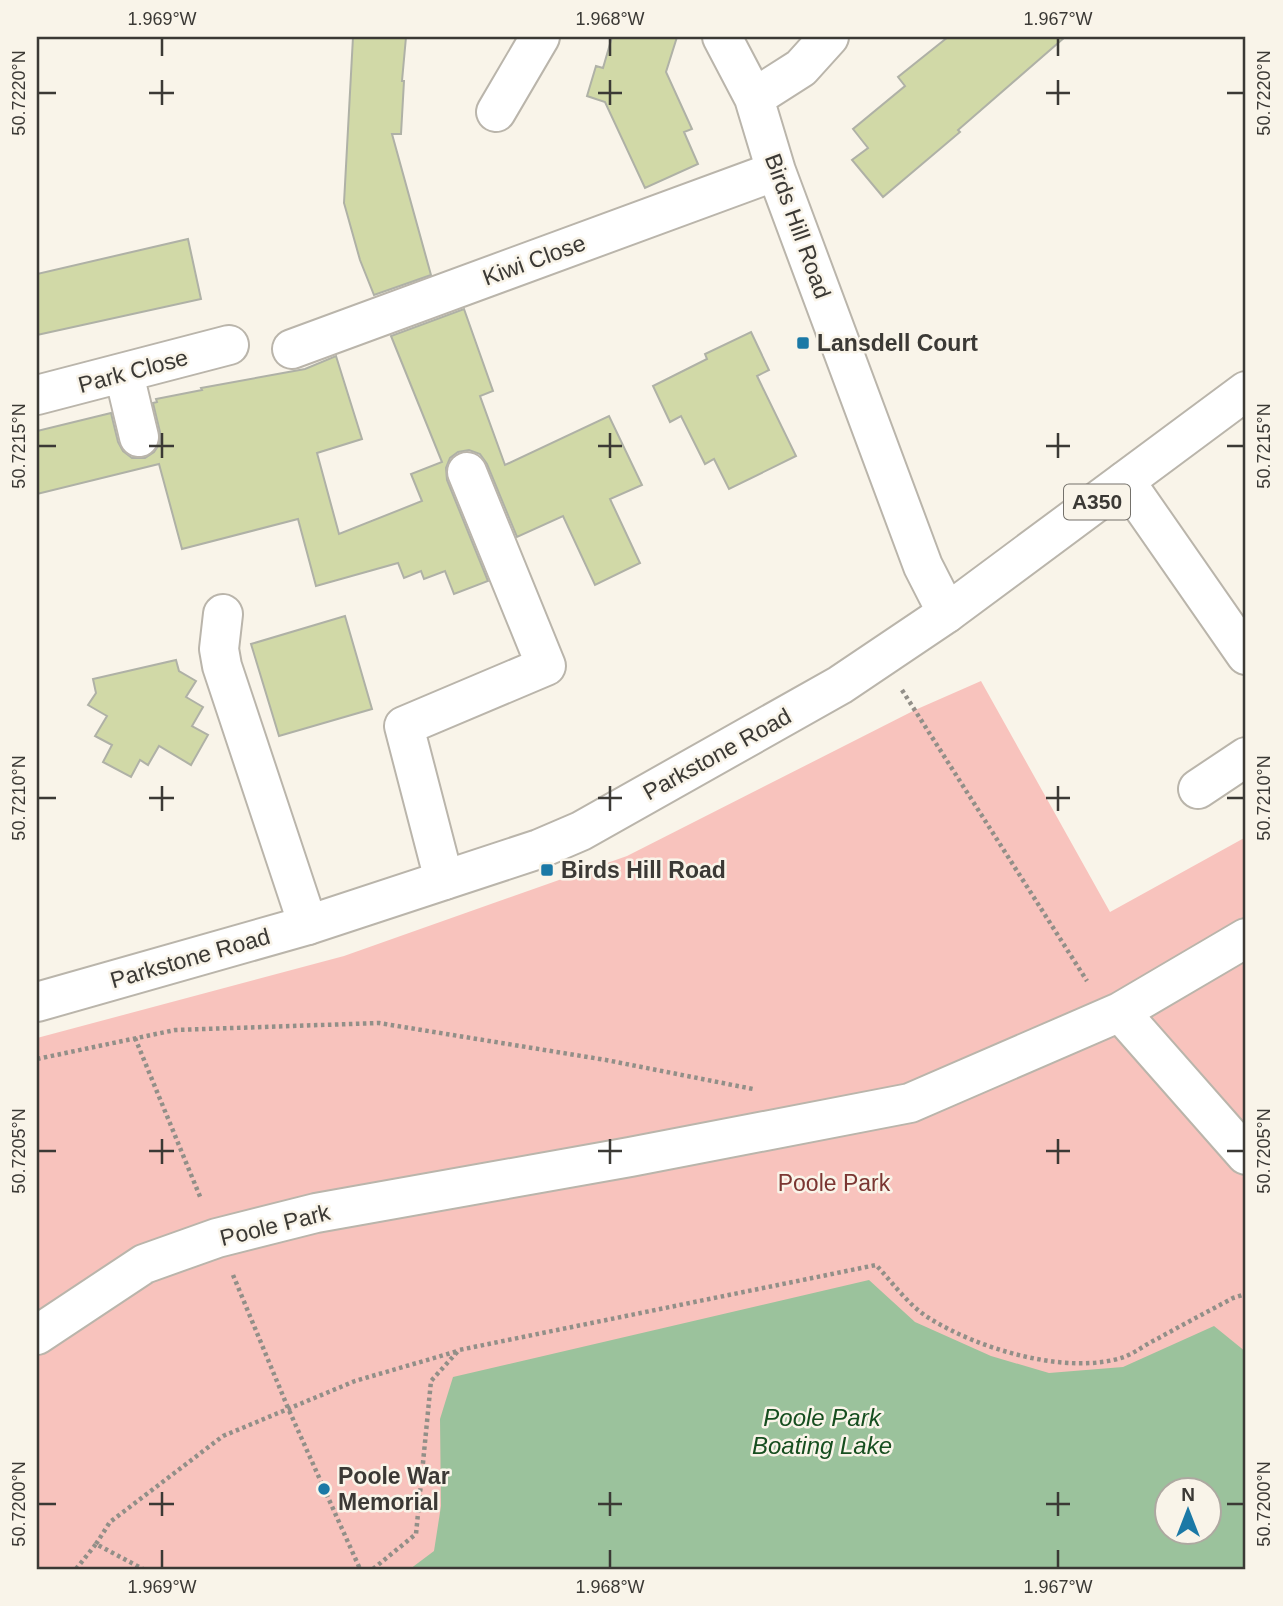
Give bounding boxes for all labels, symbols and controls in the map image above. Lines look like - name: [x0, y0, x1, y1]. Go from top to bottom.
- text: 1.969°W: [127, 9, 197, 29]
- text: 1.968°W: [575, 9, 645, 29]
- text: 1.967°W: [1023, 9, 1093, 29]
- text: 50.7220°N: [9, 50, 29, 136]
- text: 50.7220°N: [1254, 50, 1274, 136]
- street label: Birds Hill Road: [760, 150, 836, 302]
- street label: Kiwi Close: [479, 229, 589, 291]
- place label: Lansdell Court: [817, 330, 978, 356]
- marker: Lansdell Court: [795, 335, 811, 351]
- street label: Park Close: [75, 344, 191, 398]
- text: 50.7215°N: [9, 403, 29, 489]
- text: 50.7215°N: [1254, 403, 1274, 489]
- road number: A350: [1064, 484, 1130, 520]
- street label: Parkstone Road: [639, 703, 795, 805]
- text: 50.7210°N: [9, 755, 29, 841]
- text: 50.7210°N: [1254, 755, 1274, 841]
- place label: Birds Hill Road: [561, 857, 726, 883]
- marker: Birds Hill Road: [539, 862, 555, 878]
- street label: Parkstone Road: [107, 923, 273, 993]
- text: 50.7205°N: [9, 1108, 29, 1194]
- text: 50.7205°N: [1254, 1108, 1274, 1194]
- park label: Poole Park: [778, 1170, 891, 1196]
- street label: Poole Park: [217, 1199, 333, 1251]
- water label: Poole Park Boating Lake: [752, 1404, 892, 1459]
- text: 50.7200°N: [9, 1461, 29, 1547]
- text: 50.7200°N: [1254, 1461, 1274, 1547]
- place label: Poole War Memorial: [338, 1463, 450, 1515]
- north arrow: [1154, 1476, 1224, 1546]
- marker: Poole War Memorial: [316, 1481, 332, 1497]
- text: N: [1181, 1484, 1195, 1505]
- text: 1.969°W: [127, 1577, 197, 1597]
- text: 1.968°W: [575, 1577, 645, 1597]
- text: 1.967°W: [1023, 1577, 1093, 1597]

